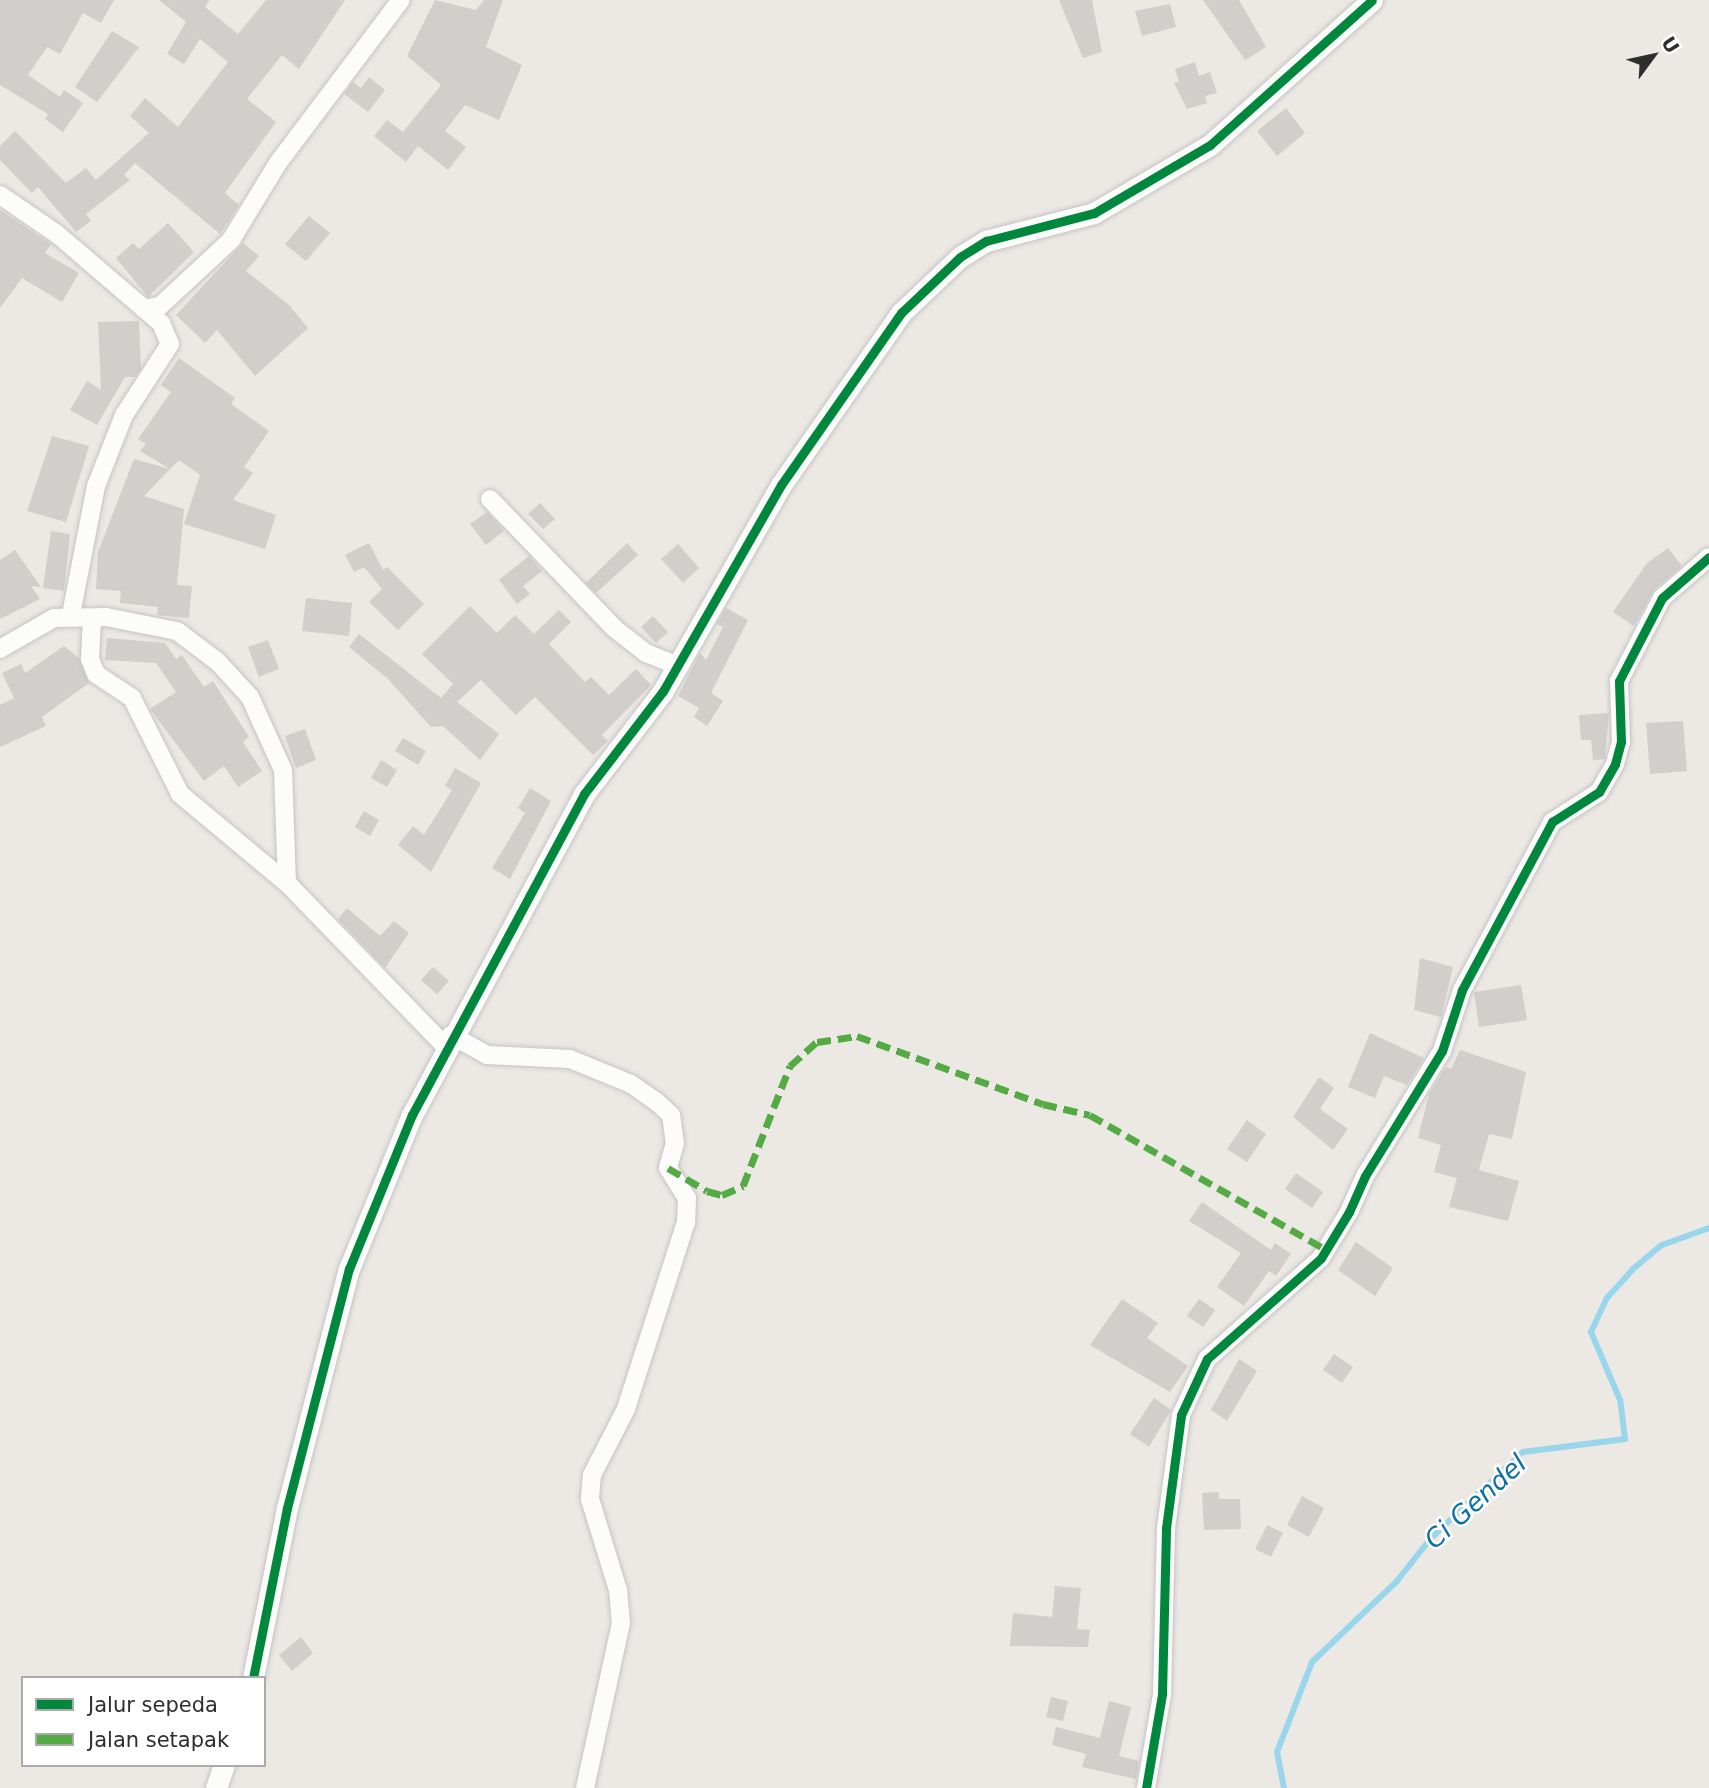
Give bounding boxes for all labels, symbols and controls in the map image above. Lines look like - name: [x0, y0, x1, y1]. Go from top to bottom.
- north arrow: [1618, 21, 1688, 91]
- text: U: [1657, 32, 1684, 57]
- water label: Ci Gendel: [1419, 1448, 1533, 1556]
- legend: [21, 1676, 266, 1767]
- text: Jalur sepeda: [88, 1693, 218, 1717]
- text: Jalan setapak: [88, 1728, 229, 1752]

